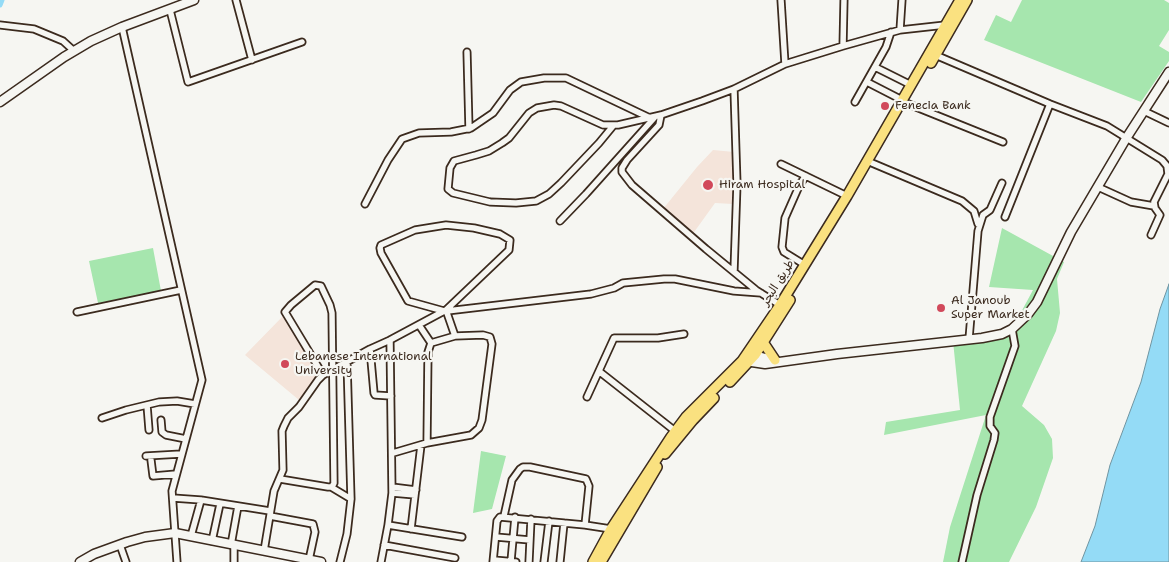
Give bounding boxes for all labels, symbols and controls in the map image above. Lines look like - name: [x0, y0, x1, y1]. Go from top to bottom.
- place label: Fenecia Bank: [895, 99, 971, 113]
- marker: Fenecia Bank: [879, 100, 891, 112]
- marker: Hiram Hospital: [701, 178, 715, 192]
- place label: Hiram Hospital: [719, 178, 805, 192]
- street label: طريق البحر: [758, 257, 798, 309]
- place label: Al Janoub Super Market: [951, 294, 1030, 322]
- marker: Al Janoub Super Market: [935, 302, 947, 314]
- place label: Lebanese International University: [295, 350, 432, 378]
- marker: Lebanese International University: [279, 358, 291, 370]

